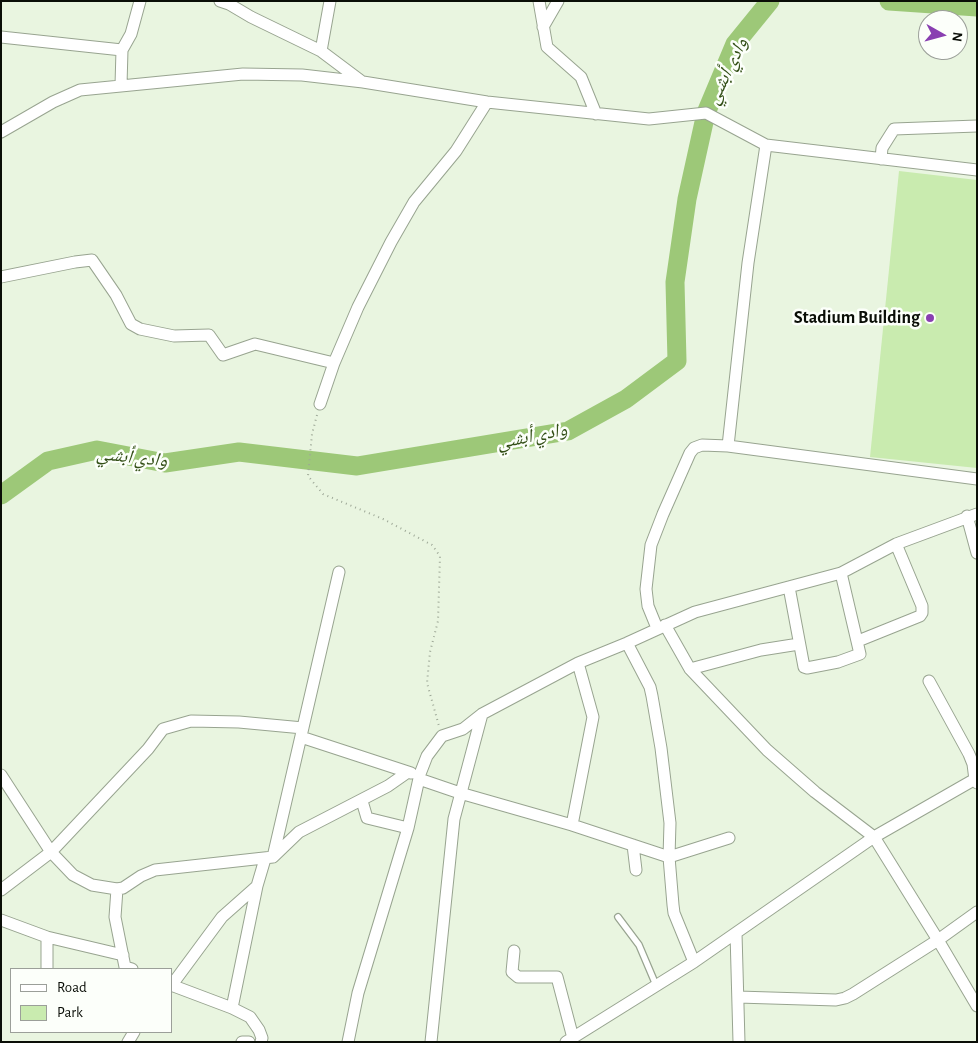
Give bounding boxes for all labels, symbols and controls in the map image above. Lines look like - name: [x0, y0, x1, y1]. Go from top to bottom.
- north arrow: [918, 10, 968, 60]
- text: N: [949, 31, 964, 42]
- water label: وادي أبشي: [701, 34, 753, 108]
- place label: Stadium Building: [794, 307, 920, 329]
- marker: Stadium Building: [924, 312, 936, 324]
- water label: وادي أبشي: [495, 418, 569, 454]
- water label: وادي أبشي: [95, 442, 169, 472]
- legend: [10, 968, 172, 1033]
- text: Road: [57, 980, 87, 995]
- text: Park: [57, 1005, 83, 1020]

